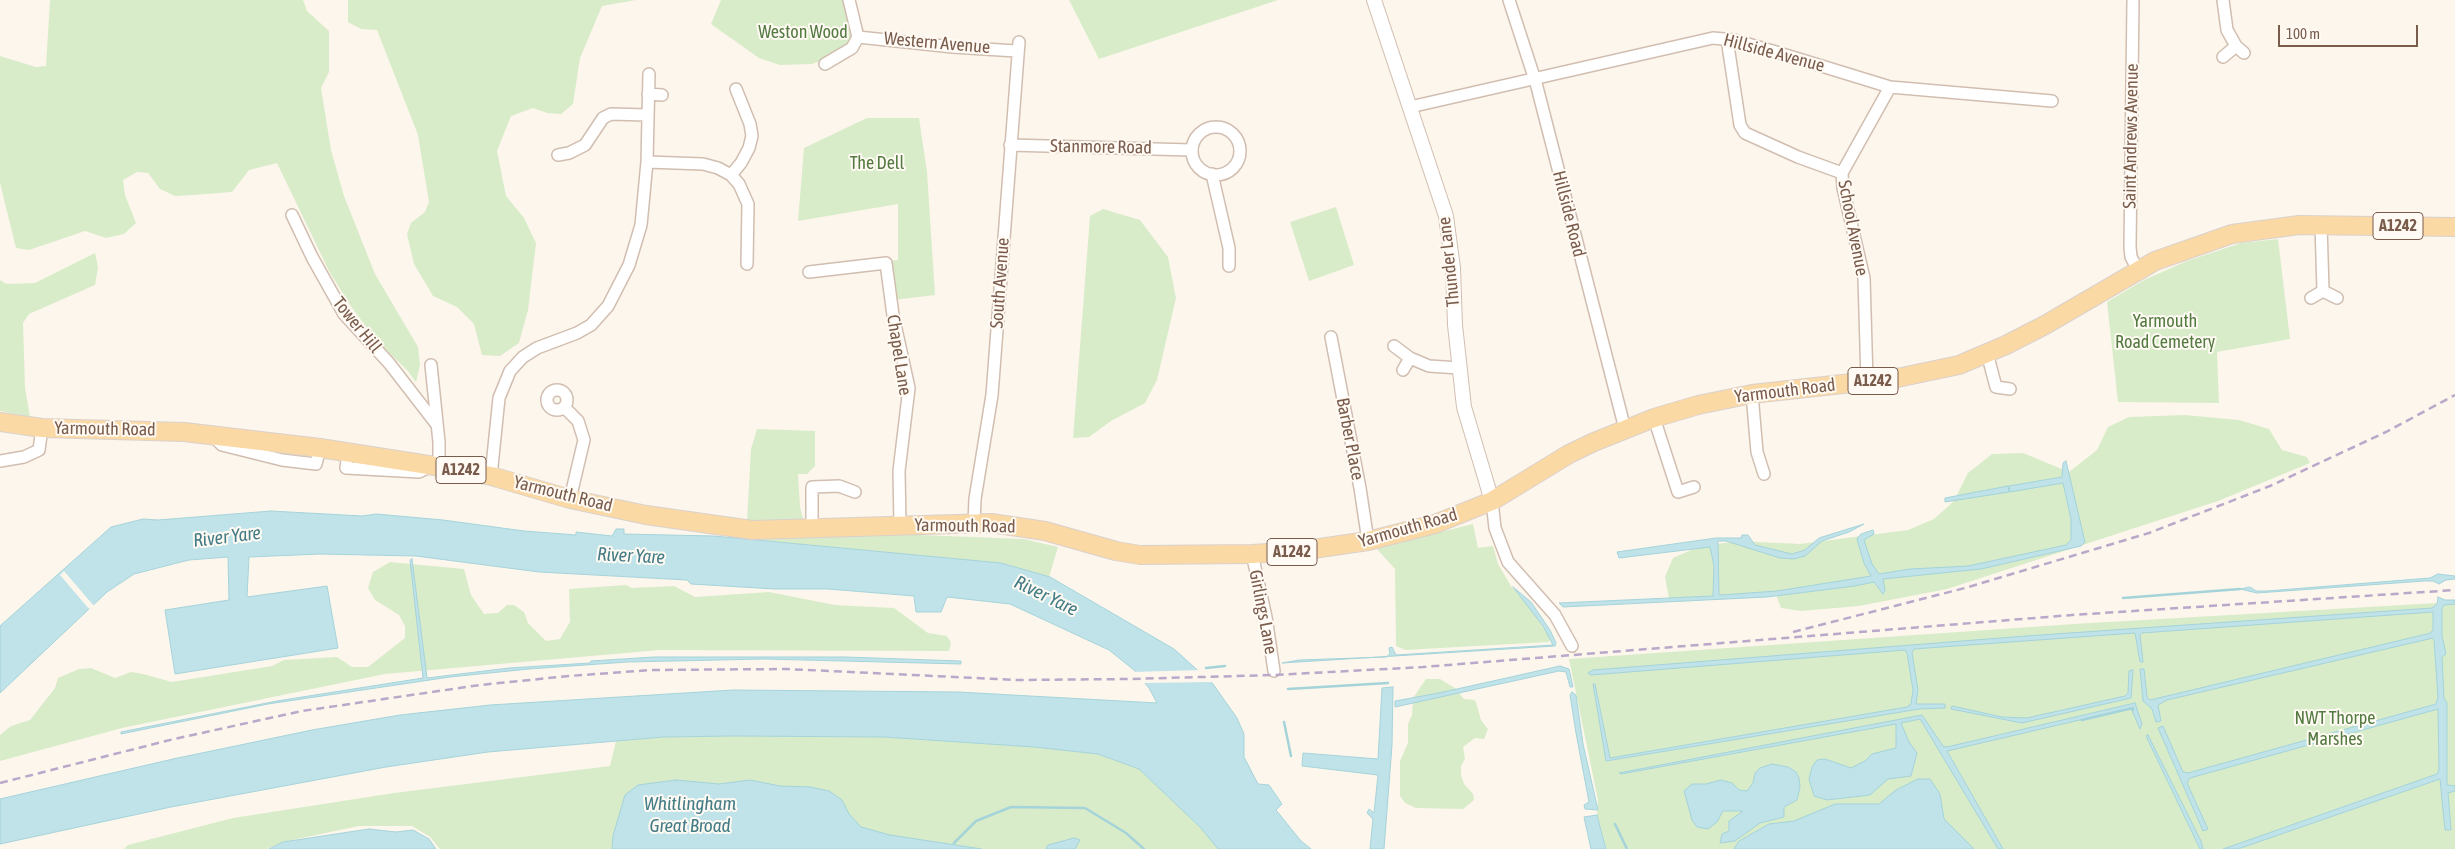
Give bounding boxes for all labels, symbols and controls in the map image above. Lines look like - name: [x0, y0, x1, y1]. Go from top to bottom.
- scale bar: [2280, 15, 2420, 47]
- park label: Weston Wood: [758, 21, 848, 43]
- text: 100 m: [2286, 25, 2320, 42]
- street label: Western Avenue: [883, 28, 991, 58]
- street label: Hillside Avenue: [1721, 29, 1827, 77]
- street label: Saint Andrews Avenue: [2119, 63, 2143, 209]
- street label: Stanmore Road: [1050, 135, 1152, 159]
- park label: The Dell: [850, 152, 904, 174]
- street label: Hillside Road: [1548, 169, 1590, 259]
- street label: School Avenue: [1833, 178, 1873, 278]
- road number: A1242: [2373, 212, 2423, 240]
- street label: Thunder Lane: [1434, 216, 1464, 308]
- street label: South Avenue: [986, 237, 1014, 329]
- street label: Tower Hill: [328, 293, 386, 357]
- park label: Yarmouth Road Cemetery: [2115, 310, 2215, 352]
- street label: Chapel Lane: [882, 313, 916, 397]
- road number: A1242: [1848, 368, 1898, 394]
- street label: Yarmouth Road: [1733, 374, 1837, 408]
- street label: Barber Place: [1331, 396, 1369, 482]
- street label: Yarmouth Road: [54, 417, 156, 441]
- road number: A1242: [436, 456, 486, 484]
- street label: Yarmouth Road: [511, 471, 615, 517]
- street label: Yarmouth Road: [1356, 504, 1460, 552]
- street label: Yarmouth Road: [914, 514, 1016, 538]
- water label: River Yare: [192, 522, 262, 552]
- road number: A1242: [1267, 538, 1317, 566]
- water label: River Yare: [596, 543, 666, 569]
- street label: Girlings Lane: [1244, 568, 1282, 656]
- water label: River Yare: [1010, 571, 1082, 621]
- park label: NWT Thorpe Marshes: [2295, 707, 2375, 750]
- water label: Whitlingham Great Broad: [644, 793, 736, 837]

